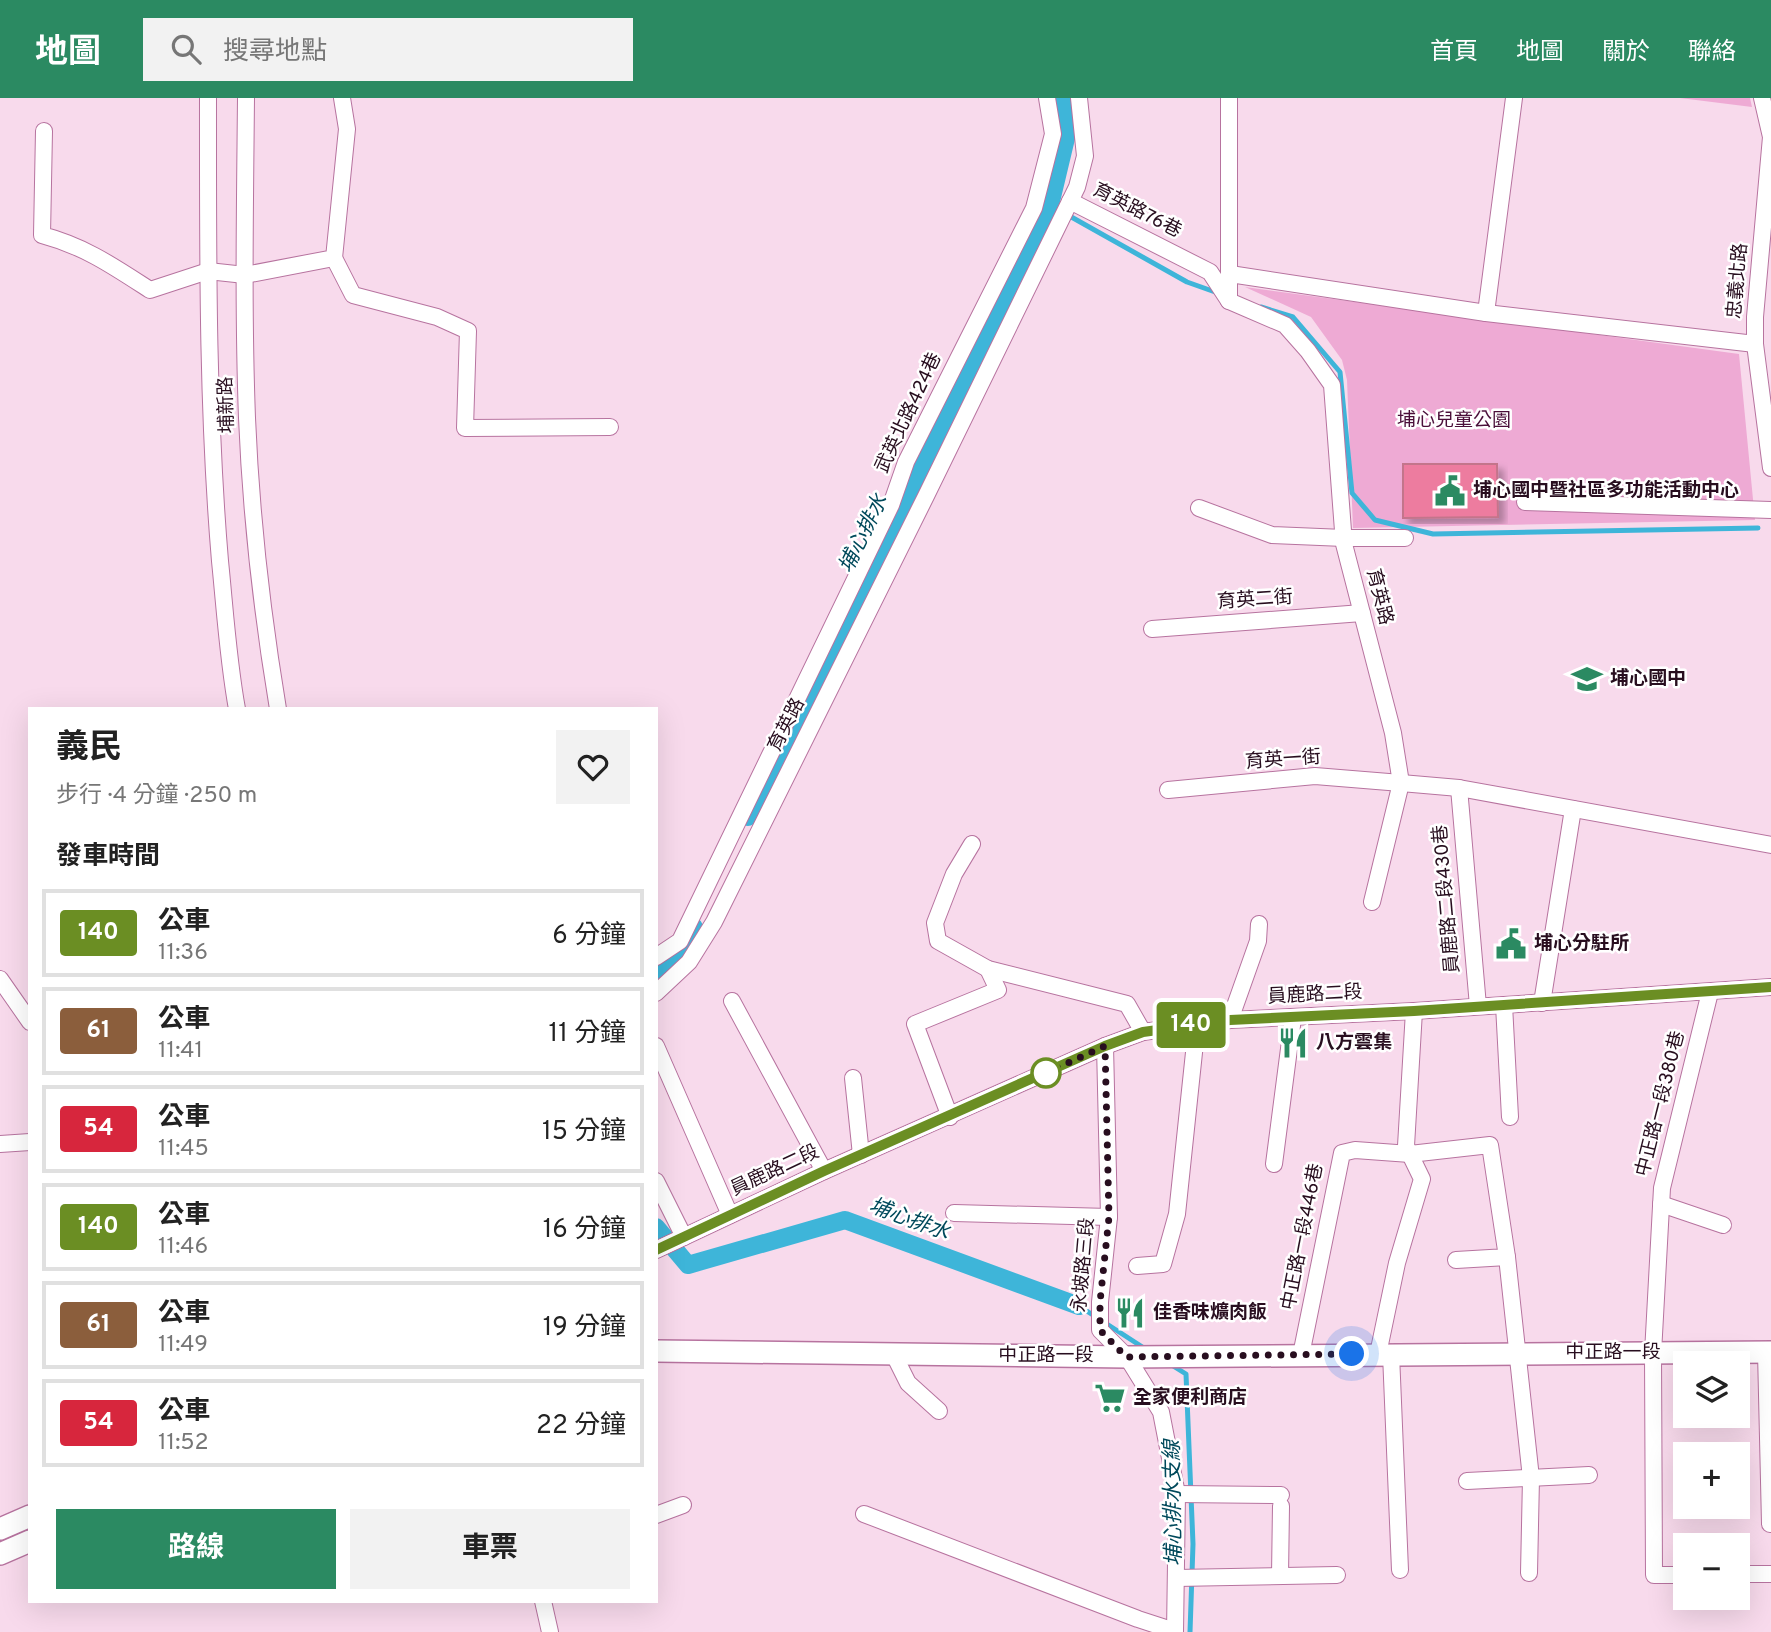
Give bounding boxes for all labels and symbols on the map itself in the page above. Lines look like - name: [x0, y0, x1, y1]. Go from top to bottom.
- street label: 育英路76巷: [1089, 178, 1185, 244]
- street label: 忠義北路: [1723, 242, 1753, 320]
- street label: 武英北路424巷: [871, 349, 947, 477]
- street label: 埔新路: [214, 376, 240, 434]
- park label: 埔心兒童公園: [1397, 409, 1511, 433]
- public building icon: 埔心國中暨社區多功能活動中心: [1433, 474, 1467, 508]
- place label: 埔心國中暨社區多功能活動中心: [1473, 479, 1739, 503]
- water label: 埔心排水: [833, 489, 895, 578]
- street label: 育英路: [1360, 566, 1398, 628]
- street label: 育英二街: [1216, 585, 1294, 615]
- school or university icon: 埔心國中: [1570, 662, 1604, 696]
- place label: 埔心國中: [1610, 667, 1686, 691]
- street label: 育英路: [763, 694, 811, 756]
- street label: 育英一街: [1244, 745, 1322, 775]
- street label: 員鹿路二段430巷: [1429, 824, 1465, 974]
- public building icon: 埔心分駐所: [1494, 927, 1528, 961]
- place label: 埔心分駐所: [1534, 932, 1629, 956]
- street label: 員鹿路二段: [1267, 981, 1363, 1009]
- line badge: 140: [1151, 1002, 1231, 1048]
- restaurant icon: 八方雲集: [1276, 1026, 1310, 1060]
- street label: 中正路一段380巷: [1631, 1029, 1691, 1179]
- place label: 八方雲集: [1316, 1031, 1392, 1055]
- unlabelled marker: [1031, 1058, 1061, 1088]
- street label: 員鹿路二段: [727, 1140, 823, 1202]
- street label: 中正路一段446巷: [1277, 1162, 1329, 1312]
- water label: 埔心排水: [865, 1193, 954, 1247]
- street label: 永坡路三段: [1068, 1217, 1100, 1313]
- restaurant icon: 佳香味爌肉飯: [1113, 1296, 1147, 1330]
- place label: 佳香味爌肉飯: [1153, 1301, 1267, 1325]
- your location: [1334, 1336, 1369, 1371]
- street label: 中正路一段: [1565, 1341, 1661, 1365]
- street label: 中正路一段: [998, 1344, 1094, 1368]
- supermarket icon: 全家便利商店: [1093, 1381, 1127, 1415]
- place label: 全家便利商店: [1133, 1386, 1247, 1410]
- water label: 埔心排水支線: [1159, 1438, 1189, 1566]

